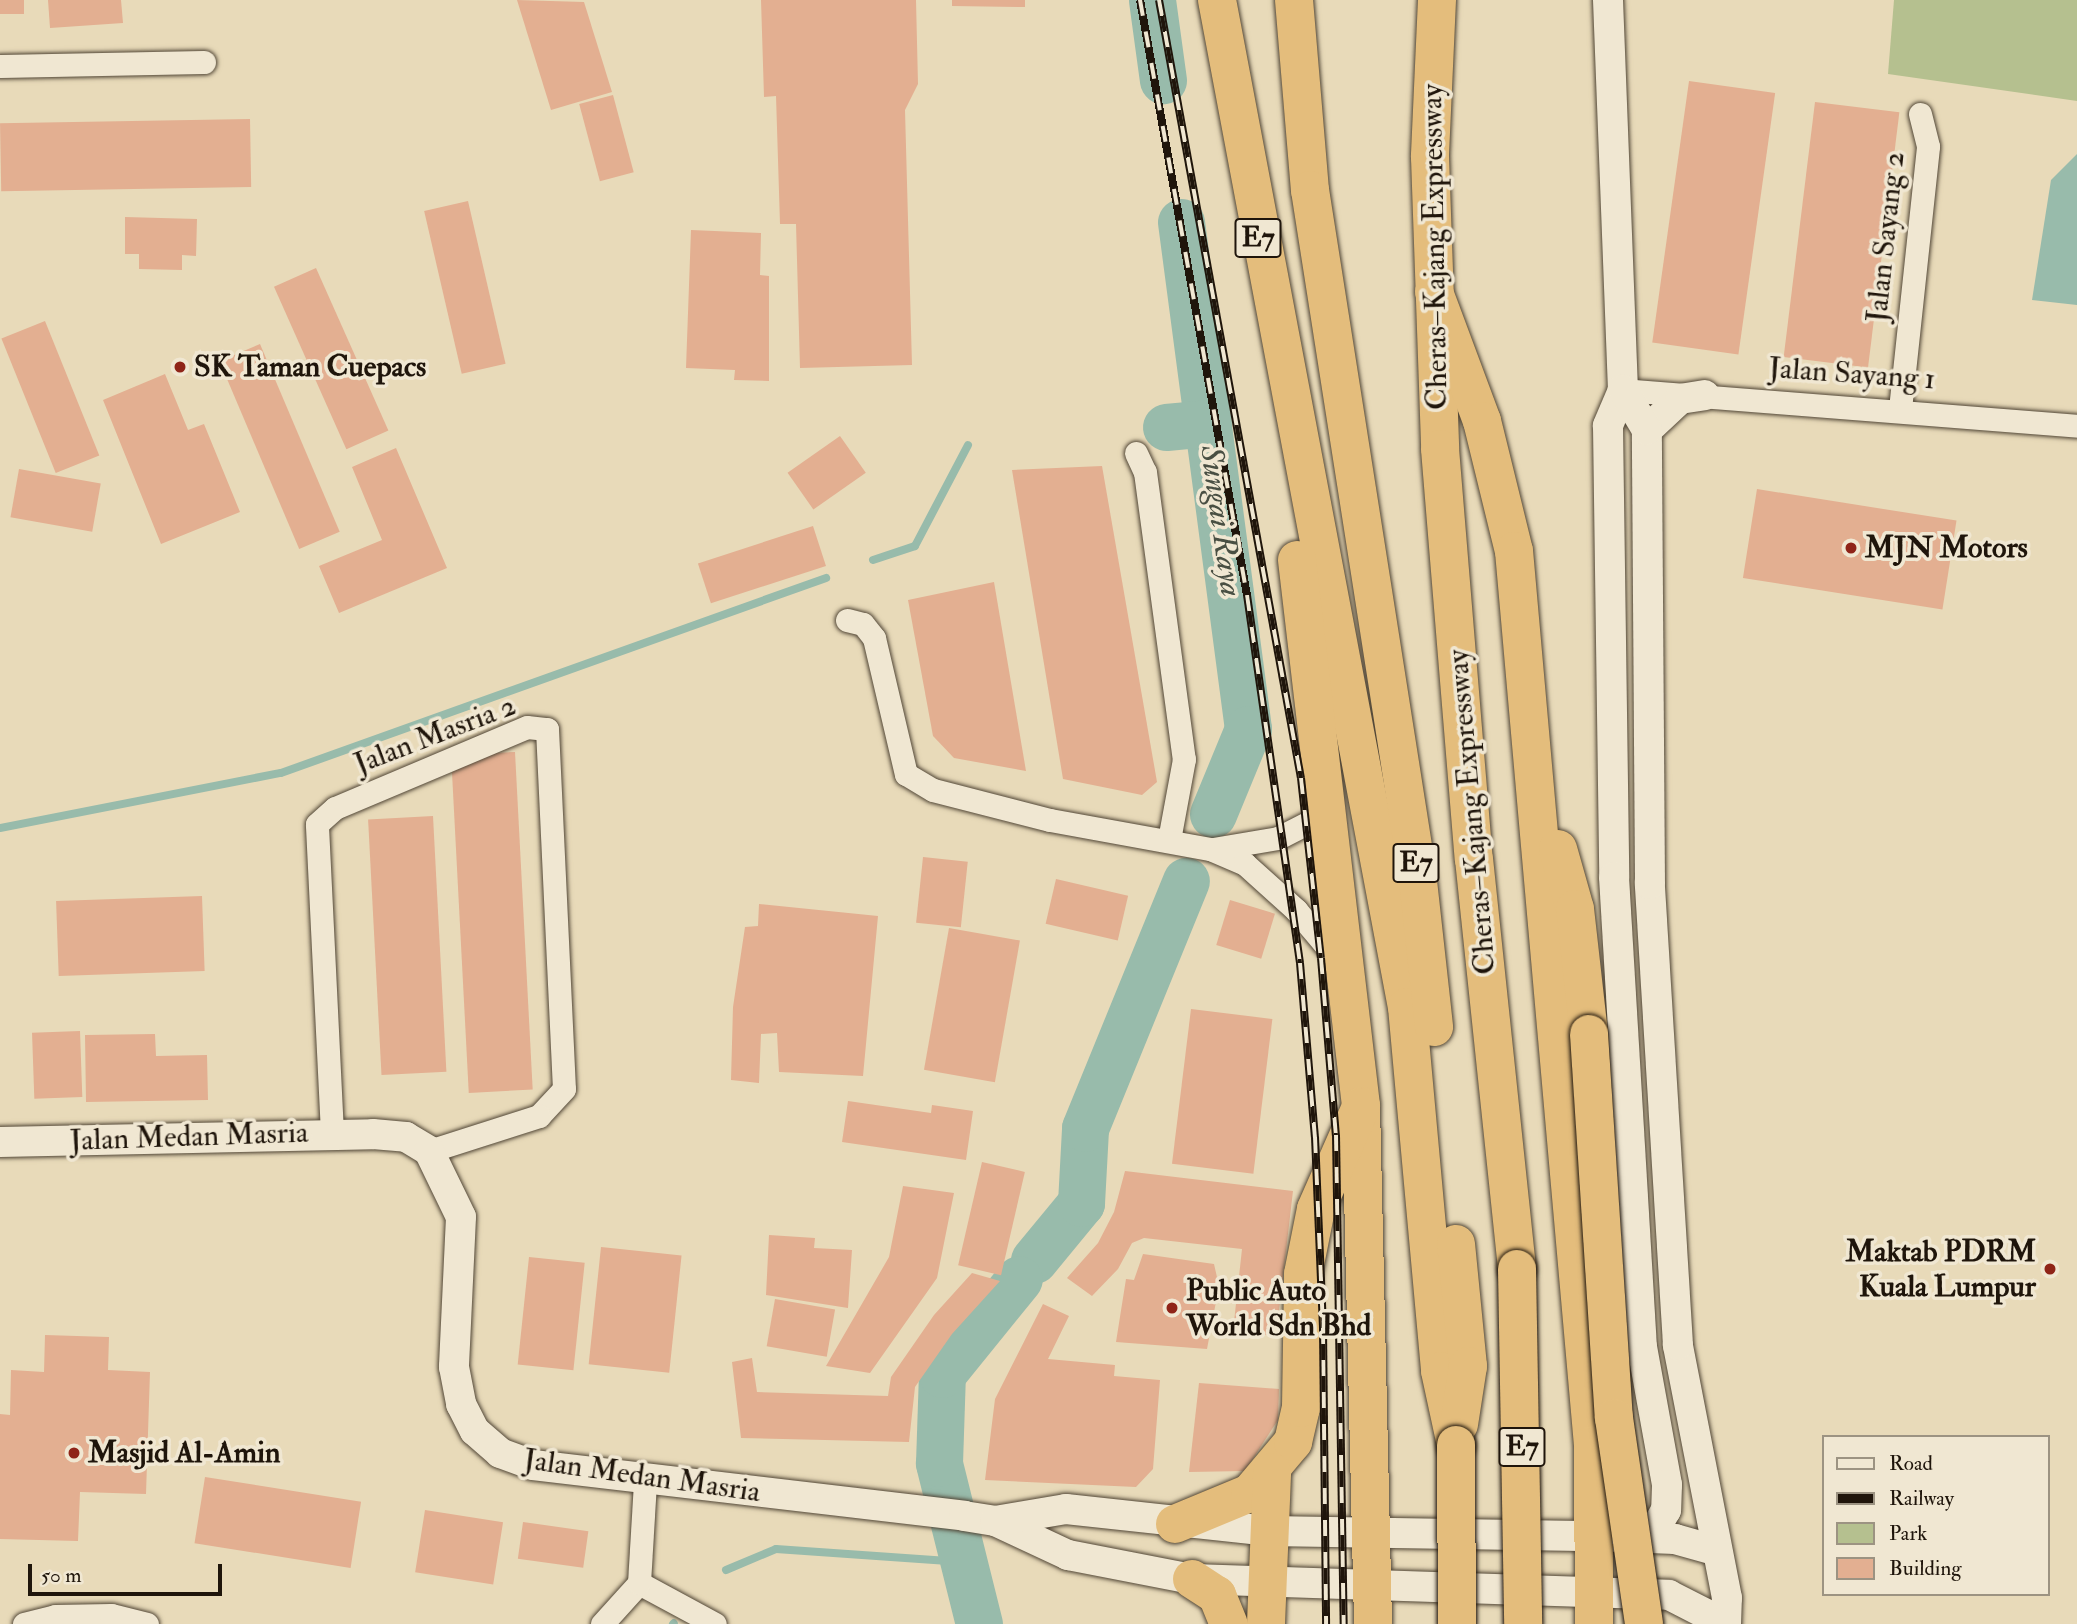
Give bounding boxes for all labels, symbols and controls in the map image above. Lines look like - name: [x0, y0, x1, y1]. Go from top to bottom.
- street label: Cheras–Kajang Expressway: [1414, 84, 1456, 410]
- street label: Jalan Sayang 2: [1859, 150, 1913, 324]
- road number: E7: [1234, 214, 1282, 262]
- place label: SK Taman Cuepacs: [194, 349, 426, 385]
- street label: Jalan Sayang 1: [1767, 350, 1937, 398]
- marker: SK Taman Cuepacs: [172, 359, 188, 375]
- water label: Sungai Raya: [1191, 443, 1251, 599]
- place label: MJN Motors: [1865, 530, 2028, 566]
- marker: MJN Motors: [1843, 540, 1859, 556]
- street label: Cheras–Kajang Expressway: [1440, 648, 1504, 976]
- street label: Jalan Masria 2: [349, 688, 521, 782]
- road number: E7: [1392, 838, 1440, 888]
- street label: Jalan Medan Masria: [69, 1115, 309, 1159]
- place label: Maktab PDRM Kuala Lumpur: [1846, 1234, 2036, 1304]
- marker: Maktab PDRM Kuala Lumpur: [2042, 1261, 2058, 1277]
- place label: Public Auto World Sdn Bhd: [1186, 1273, 1371, 1344]
- marker: Public Auto World Sdn Bhd: [1164, 1300, 1180, 1316]
- road number: E7: [1498, 1422, 1546, 1472]
- place label: Masjid Al-Amin: [88, 1435, 281, 1471]
- legend: [1822, 1435, 2049, 1596]
- street label: Jalan Medan Masria: [521, 1442, 763, 1510]
- marker: Masjid Al-Amin: [66, 1445, 82, 1461]
- text: Road: [1889, 1450, 1933, 1477]
- text: Railway: [1889, 1485, 1954, 1512]
- text: Park: [1889, 1520, 1927, 1547]
- scale bar: [32, 1550, 226, 1594]
- text: Building: [1889, 1555, 1962, 1582]
- text: 50 m: [41, 1562, 82, 1589]

